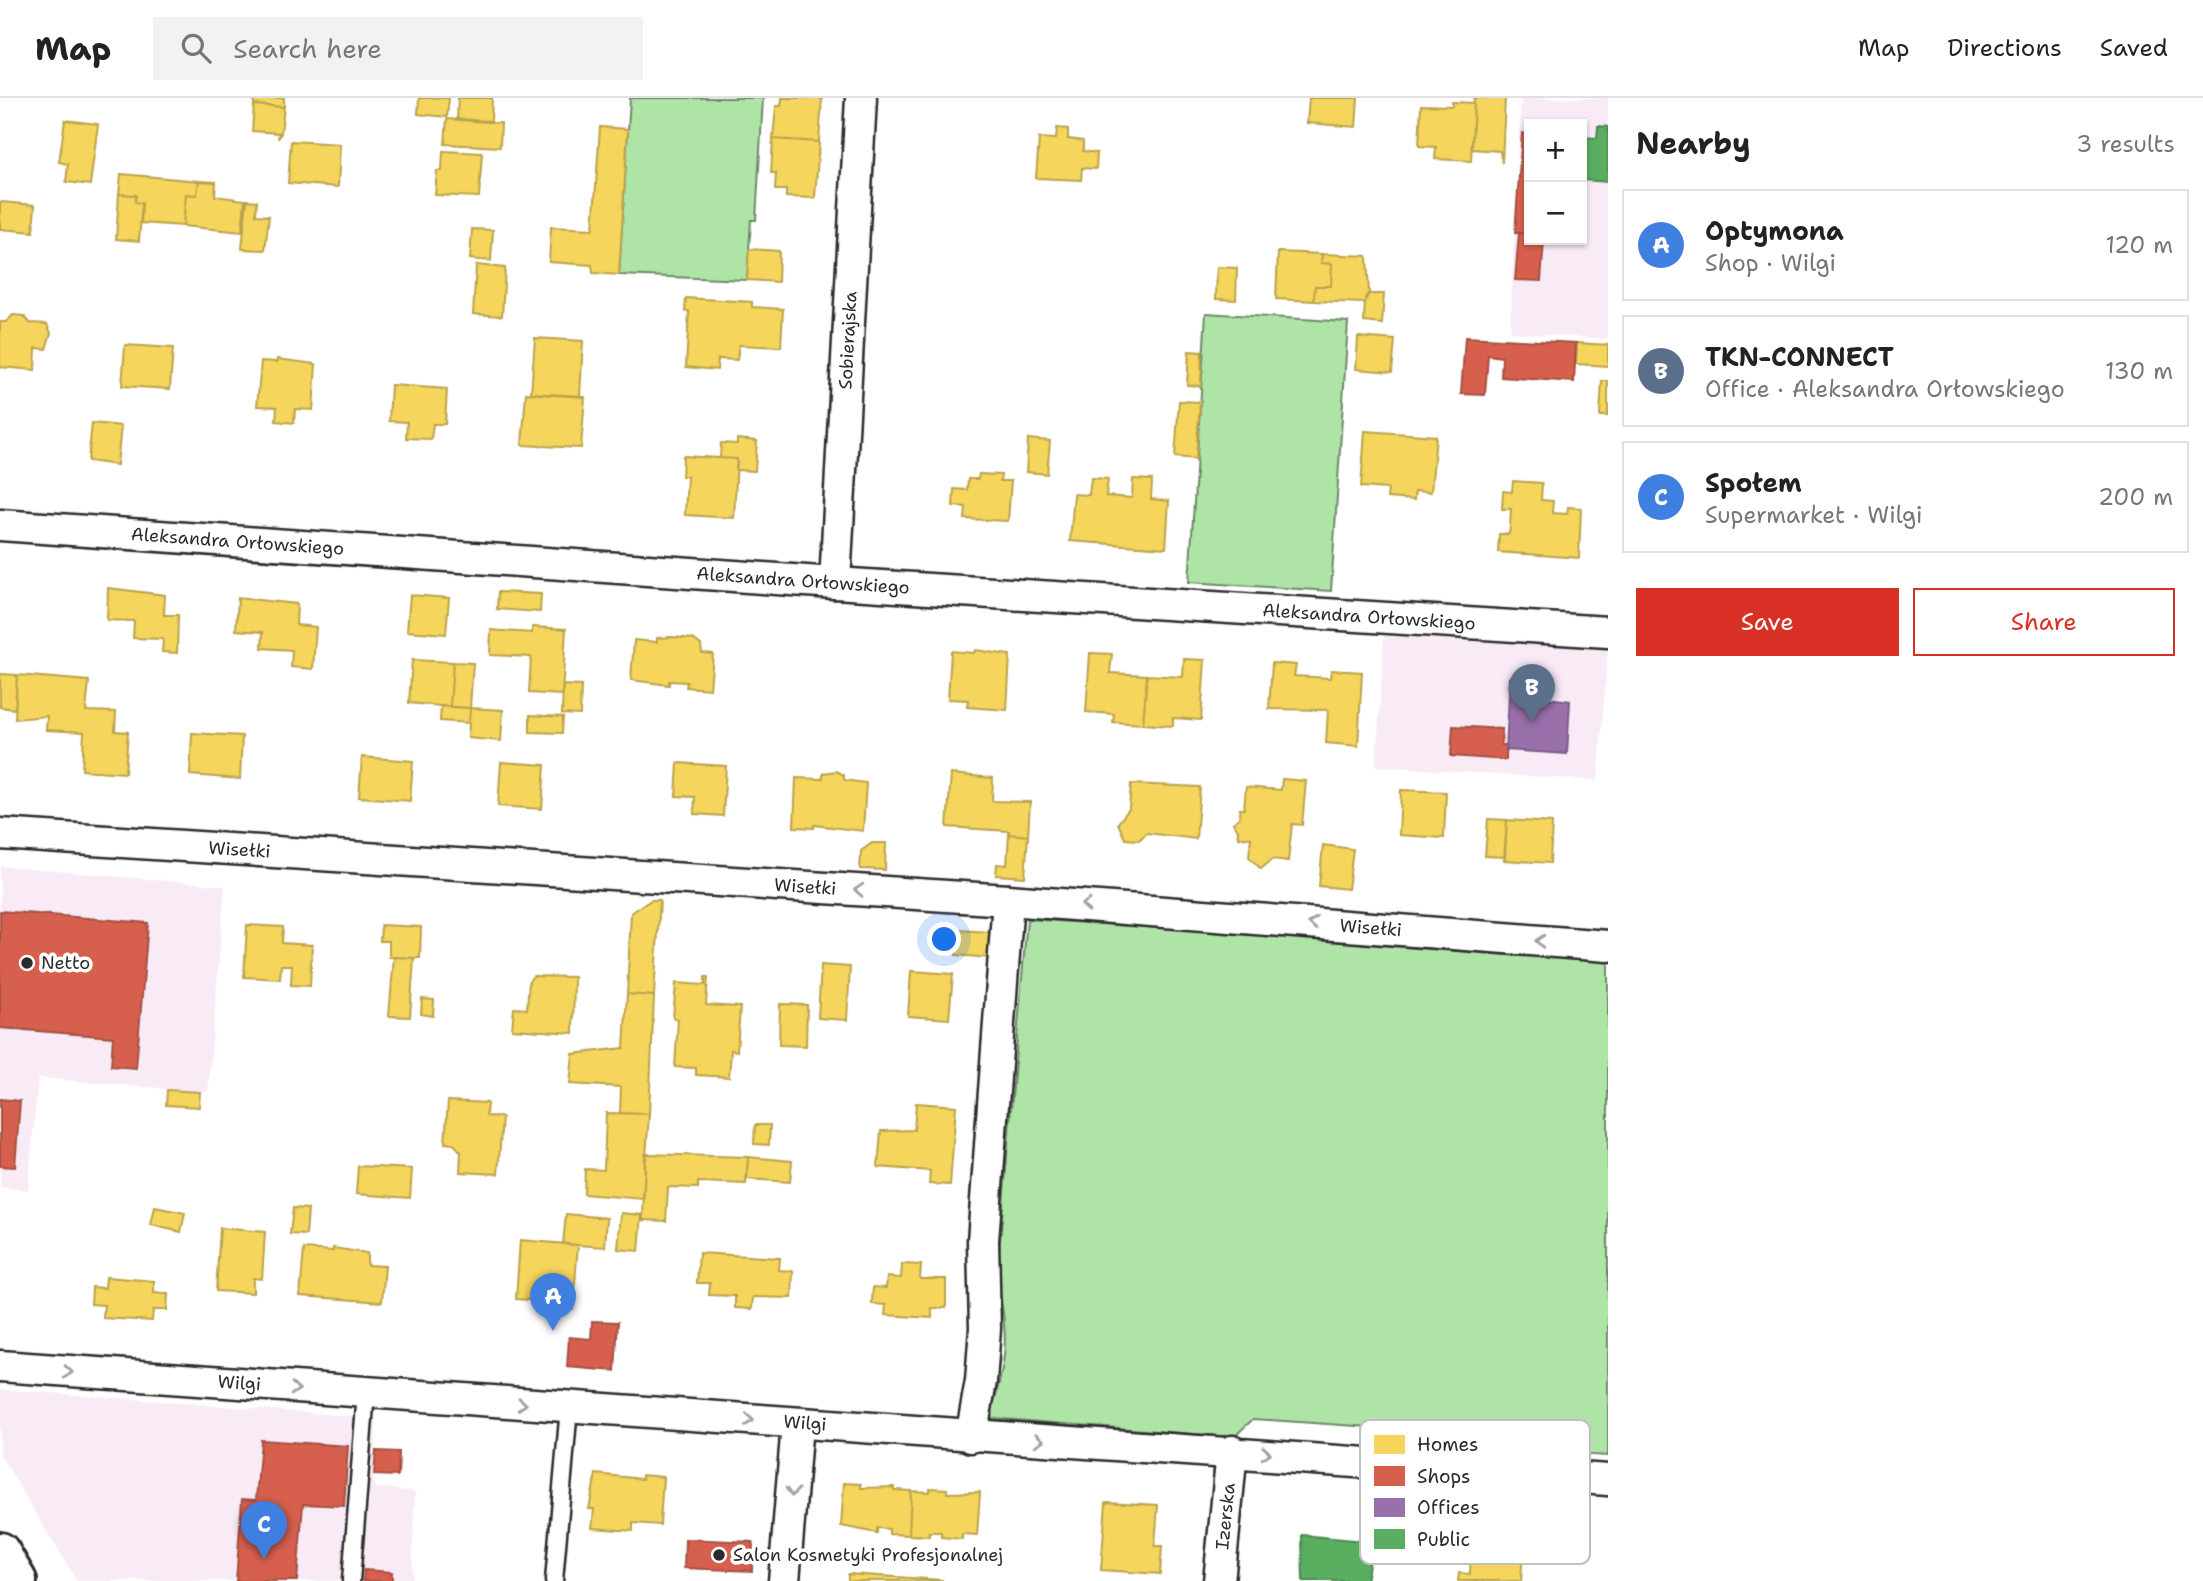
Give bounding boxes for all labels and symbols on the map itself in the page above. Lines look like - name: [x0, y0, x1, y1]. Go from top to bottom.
- street label: Sobierajska: [833, 291, 863, 390]
- street label: Aleksandra Orłowskiego: [130, 522, 345, 561]
- street label: Aleksandra Orłowskiego: [696, 561, 910, 600]
- street label: Aleksandra Orłowskiego: [1262, 598, 1476, 636]
- pin: B: [1509, 664, 1555, 722]
- street label: Wisełki: [208, 836, 271, 864]
- street label: Wisełki: [773, 873, 837, 901]
- one-way arrow: [854, 883, 865, 898]
- one-way arrow: [1081, 898, 1092, 913]
- street label: Wisełki: [1339, 913, 1403, 942]
- one-way arrow: [1307, 916, 1318, 931]
- your location: [927, 922, 961, 956]
- one-way arrow: [1534, 934, 1545, 949]
- place label: Netto: [41, 951, 90, 975]
- marker: Netto: [19, 955, 35, 971]
- pin: A: [530, 1273, 576, 1331]
- one-way arrow: [63, 1364, 74, 1379]
- street label: Wilgi: [217, 1369, 262, 1396]
- one-way arrow: [290, 1381, 301, 1396]
- one-way arrow: [517, 1396, 528, 1411]
- street label: Wilgi: [783, 1410, 827, 1437]
- one-way arrow: [744, 1412, 755, 1427]
- legend: [1360, 1420, 1590, 1564]
- text: Homes: [1417, 1432, 1478, 1457]
- one-way arrow: [1034, 1433, 1045, 1448]
- one-way arrow: [1261, 1446, 1272, 1461]
- text: Shops: [1417, 1464, 1471, 1489]
- street label: Izerska: [1210, 1482, 1241, 1551]
- one-way arrow: [785, 1487, 800, 1498]
- text: Offices: [1417, 1495, 1480, 1520]
- pin: C: [241, 1501, 287, 1559]
- text: Public: [1417, 1527, 1470, 1552]
- place label: Salon Kosmetyki Profesjonalnej: [733, 1543, 1003, 1567]
- marker: Salon Kosmetyki Profesjonalnej: [711, 1547, 727, 1563]

